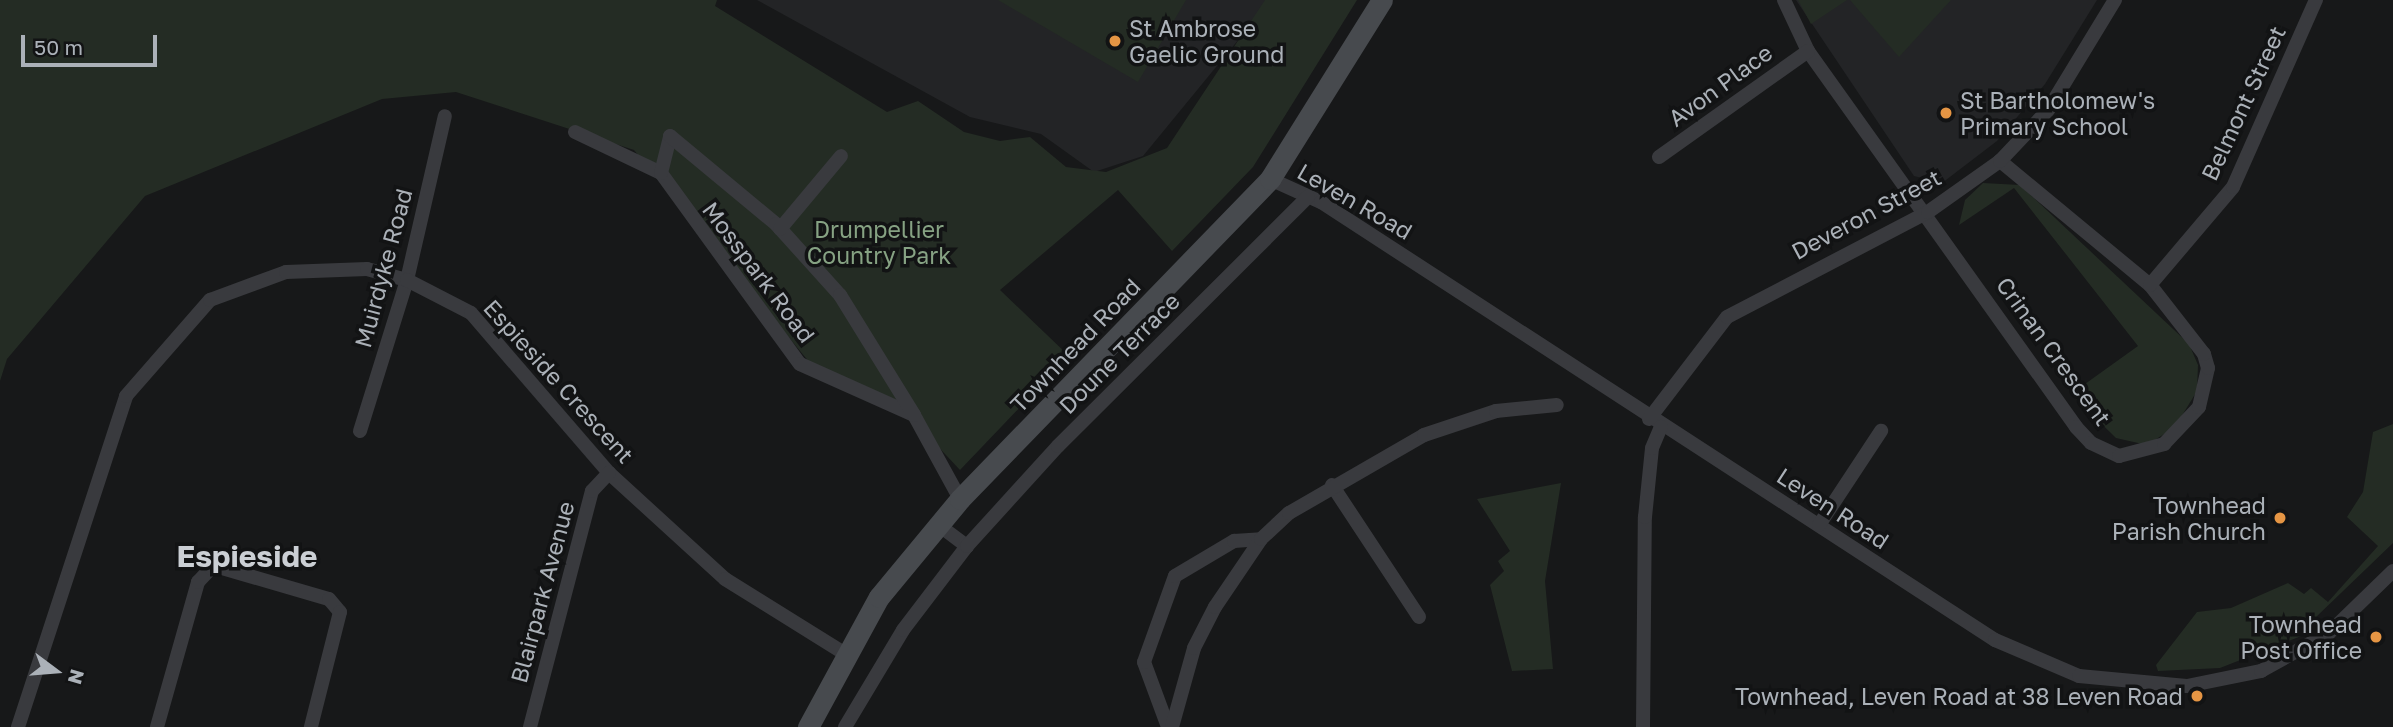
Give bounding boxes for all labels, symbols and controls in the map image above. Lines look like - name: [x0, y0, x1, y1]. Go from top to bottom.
- place label: St Ambrose Gaelic Ground: [1129, 14, 1284, 68]
- scale bar: [24, 21, 161, 65]
- street label: Belmont Street: [2195, 21, 2291, 185]
- marker: St Ambrose Gaelic Ground: [1107, 33, 1123, 49]
- text: 50 m: [34, 34, 83, 60]
- street label: Avon Place: [1663, 38, 1777, 132]
- place label: St Bartholomew's Primary School: [1960, 86, 2155, 140]
- marker: St Bartholomew's Primary School: [1938, 105, 1954, 121]
- street label: Leven Road: [1293, 157, 1417, 245]
- street label: Deveron Street: [1787, 163, 1945, 265]
- street label: Muirdyke Road: [348, 185, 418, 351]
- street label: Mosspark Road: [697, 196, 821, 348]
- park label: Drumpellier Country Park: [807, 215, 951, 269]
- street label: Crinan Crescent: [1991, 271, 2117, 431]
- street label: Townhead Road: [1004, 272, 1146, 418]
- street label: Doune Terrace: [1053, 287, 1185, 419]
- street label: Espieside Crescent: [478, 294, 640, 468]
- street label: Leven Road: [1772, 462, 1894, 554]
- place label: Townhead Parish Church: [2112, 491, 2266, 545]
- street label: Blairpark Avenue: [504, 498, 580, 686]
- marker: Townhead Parish Church: [2272, 510, 2288, 526]
- district label: Espieside: [176, 538, 318, 574]
- place label: Townhead Post Office: [2240, 610, 2362, 664]
- marker: Townhead Post Office: [2368, 629, 2384, 645]
- north arrow: [21, 636, 91, 706]
- text: N: [64, 667, 90, 687]
- place label: Townhead, Leven Road at 38 Leven Road: [1735, 682, 2183, 710]
- marker: Townhead, Leven Road at 38 Leven Road: [2189, 688, 2205, 704]

